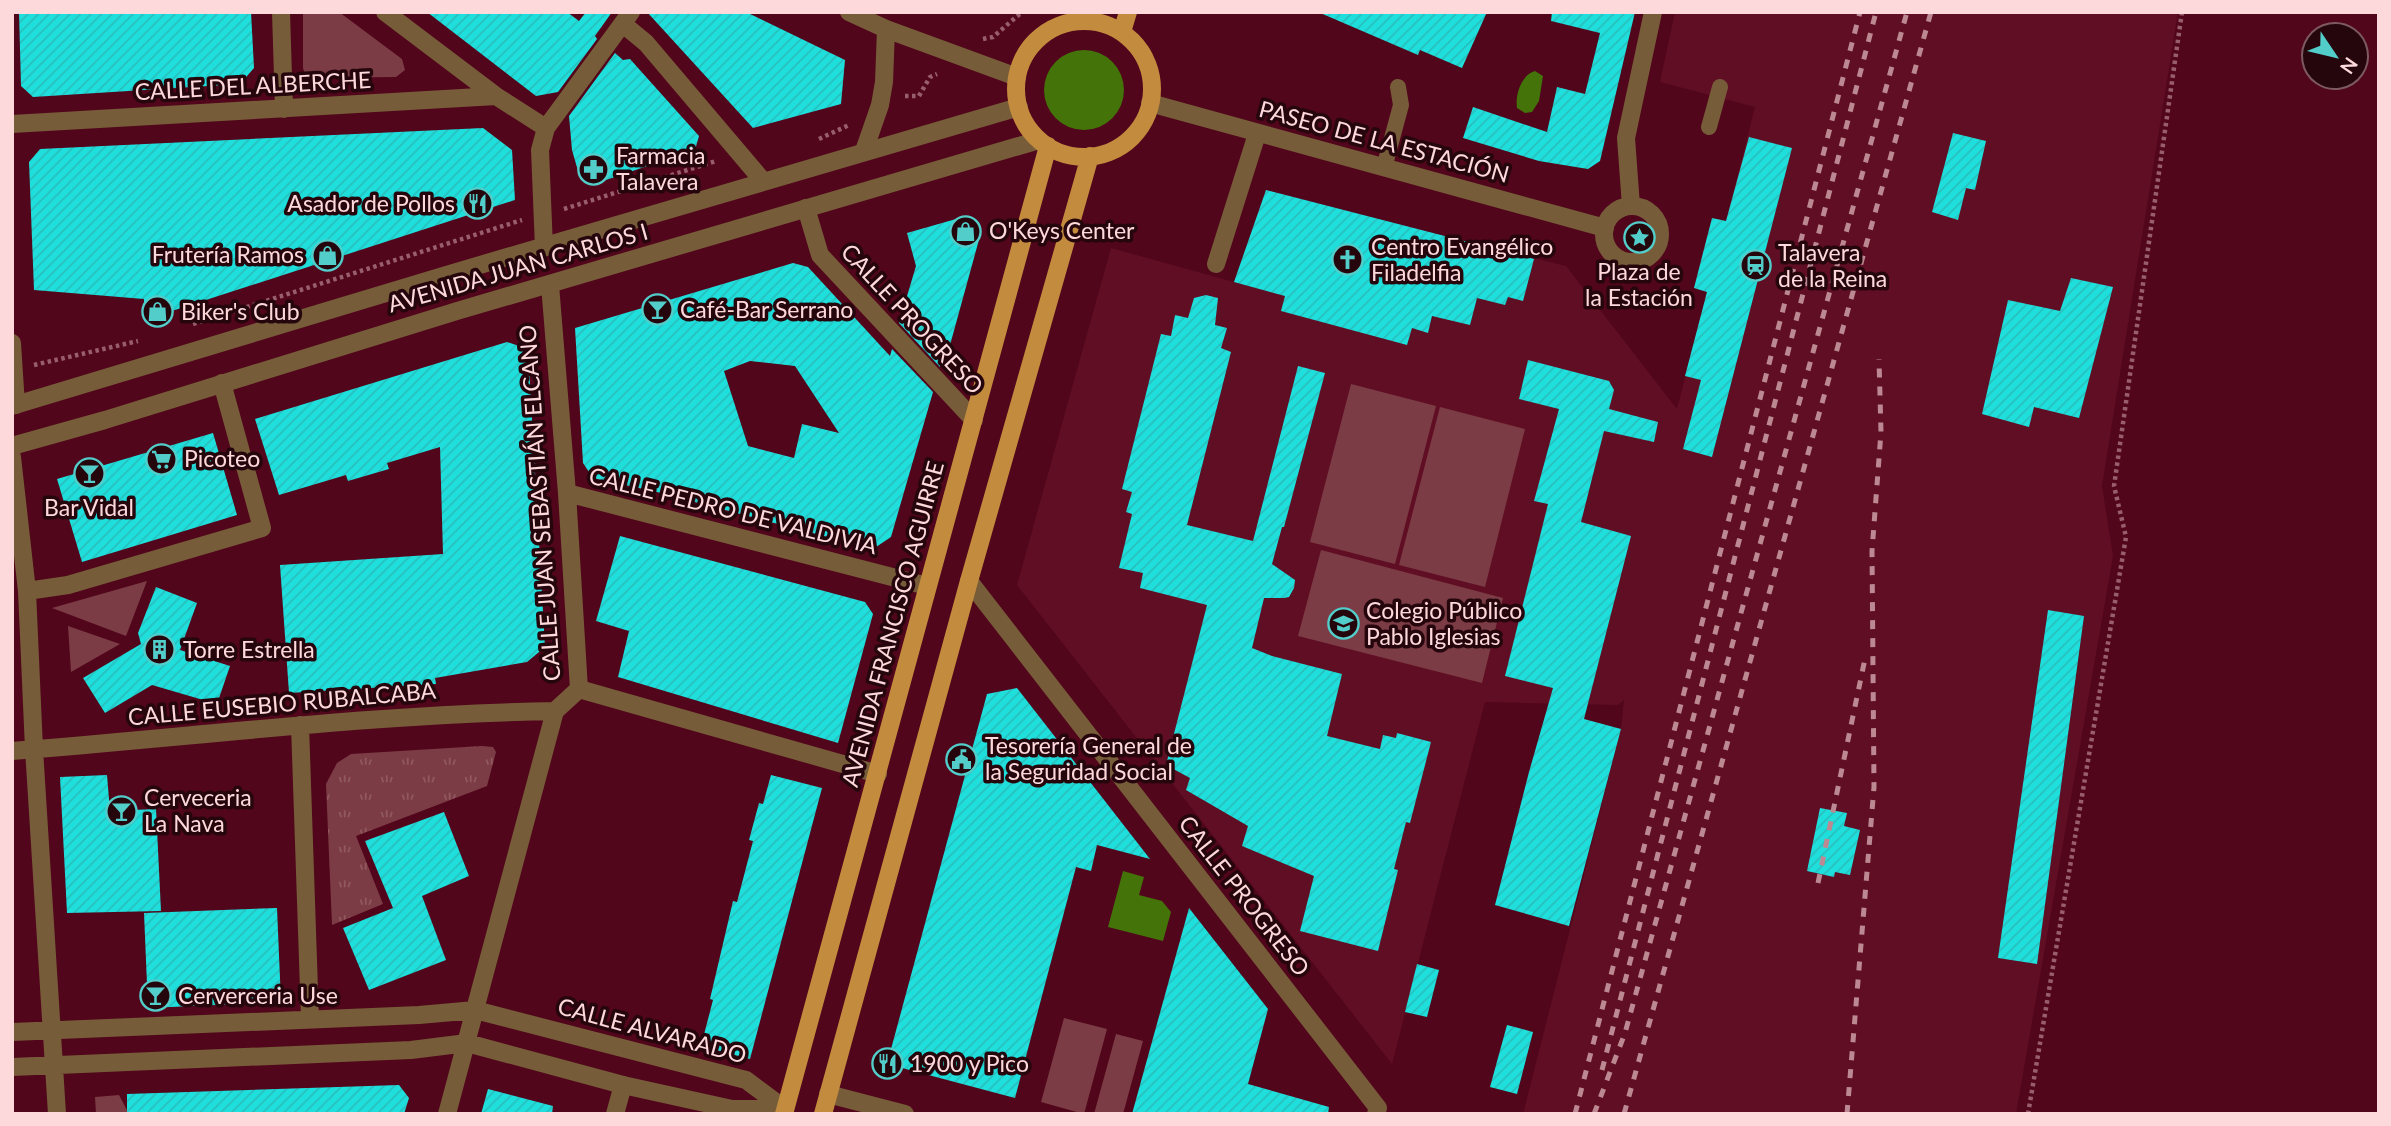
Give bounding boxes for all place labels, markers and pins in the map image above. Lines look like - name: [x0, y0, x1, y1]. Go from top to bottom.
- place label: Farmacia Talavera: [616, 141, 705, 195]
- pharmacy icon: Farmacia Talavera: [576, 152, 610, 186]
- restaurant icon: Asador de Pollos: [461, 187, 495, 221]
- place label: Asador de Pollos: [287, 189, 455, 217]
- shop icon: O'Keys Center: [949, 214, 983, 248]
- place label: O'Keys Center: [989, 216, 1135, 244]
- place icon: Plaza de la Estación: [1622, 221, 1656, 255]
- place label: Centro Evangélico Filadelfia: [1371, 232, 1553, 286]
- shop icon: Frutería Ramos: [310, 238, 344, 272]
- place label: Talavera de la Reina: [1778, 238, 1887, 292]
- place label: Frutería Ramos: [152, 240, 304, 268]
- church icon: Centro Evangélico Filadelfia: [1331, 243, 1365, 277]
- station icon: Talavera de la Reina: [1738, 249, 1772, 283]
- place label: Plaza de la Estación: [1585, 257, 1693, 311]
- bar icon: Café-Bar Serrano: [640, 293, 674, 327]
- shop icon: Biker's Club: [141, 295, 175, 329]
- place label: Café-Bar Serrano: [680, 295, 853, 323]
- place label: Biker's Club: [181, 297, 300, 325]
- supermarket icon: Picoteo: [144, 442, 178, 476]
- place label: Picoteo: [184, 444, 260, 472]
- bar icon: Bar Vidal: [72, 457, 106, 491]
- place label: Bar Vidal: [44, 493, 134, 521]
- place label: Colegio Público Pablo Iglesias: [1366, 596, 1522, 650]
- school or university icon: Colegio Público Pablo Iglesias: [1326, 607, 1360, 641]
- building icon: Torre Estrella: [143, 633, 177, 667]
- place label: Torre Estrella: [183, 635, 315, 663]
- place label: Tesorería General de la Seguridad Social: [985, 731, 1192, 785]
- public building icon: Tesorería General de la Seguridad Social: [945, 742, 979, 776]
- place label: Cerveceria La Nava: [144, 783, 252, 837]
- bar icon: Cerveceria La Nava: [104, 794, 138, 828]
- bar icon: Cerverceria Use: [138, 979, 172, 1013]
- place label: Cerverceria Use: [178, 981, 338, 1009]
- restaurant icon: 1900 y Pico: [870, 1047, 904, 1081]
- place label: 1900 y Pico: [910, 1049, 1029, 1077]

